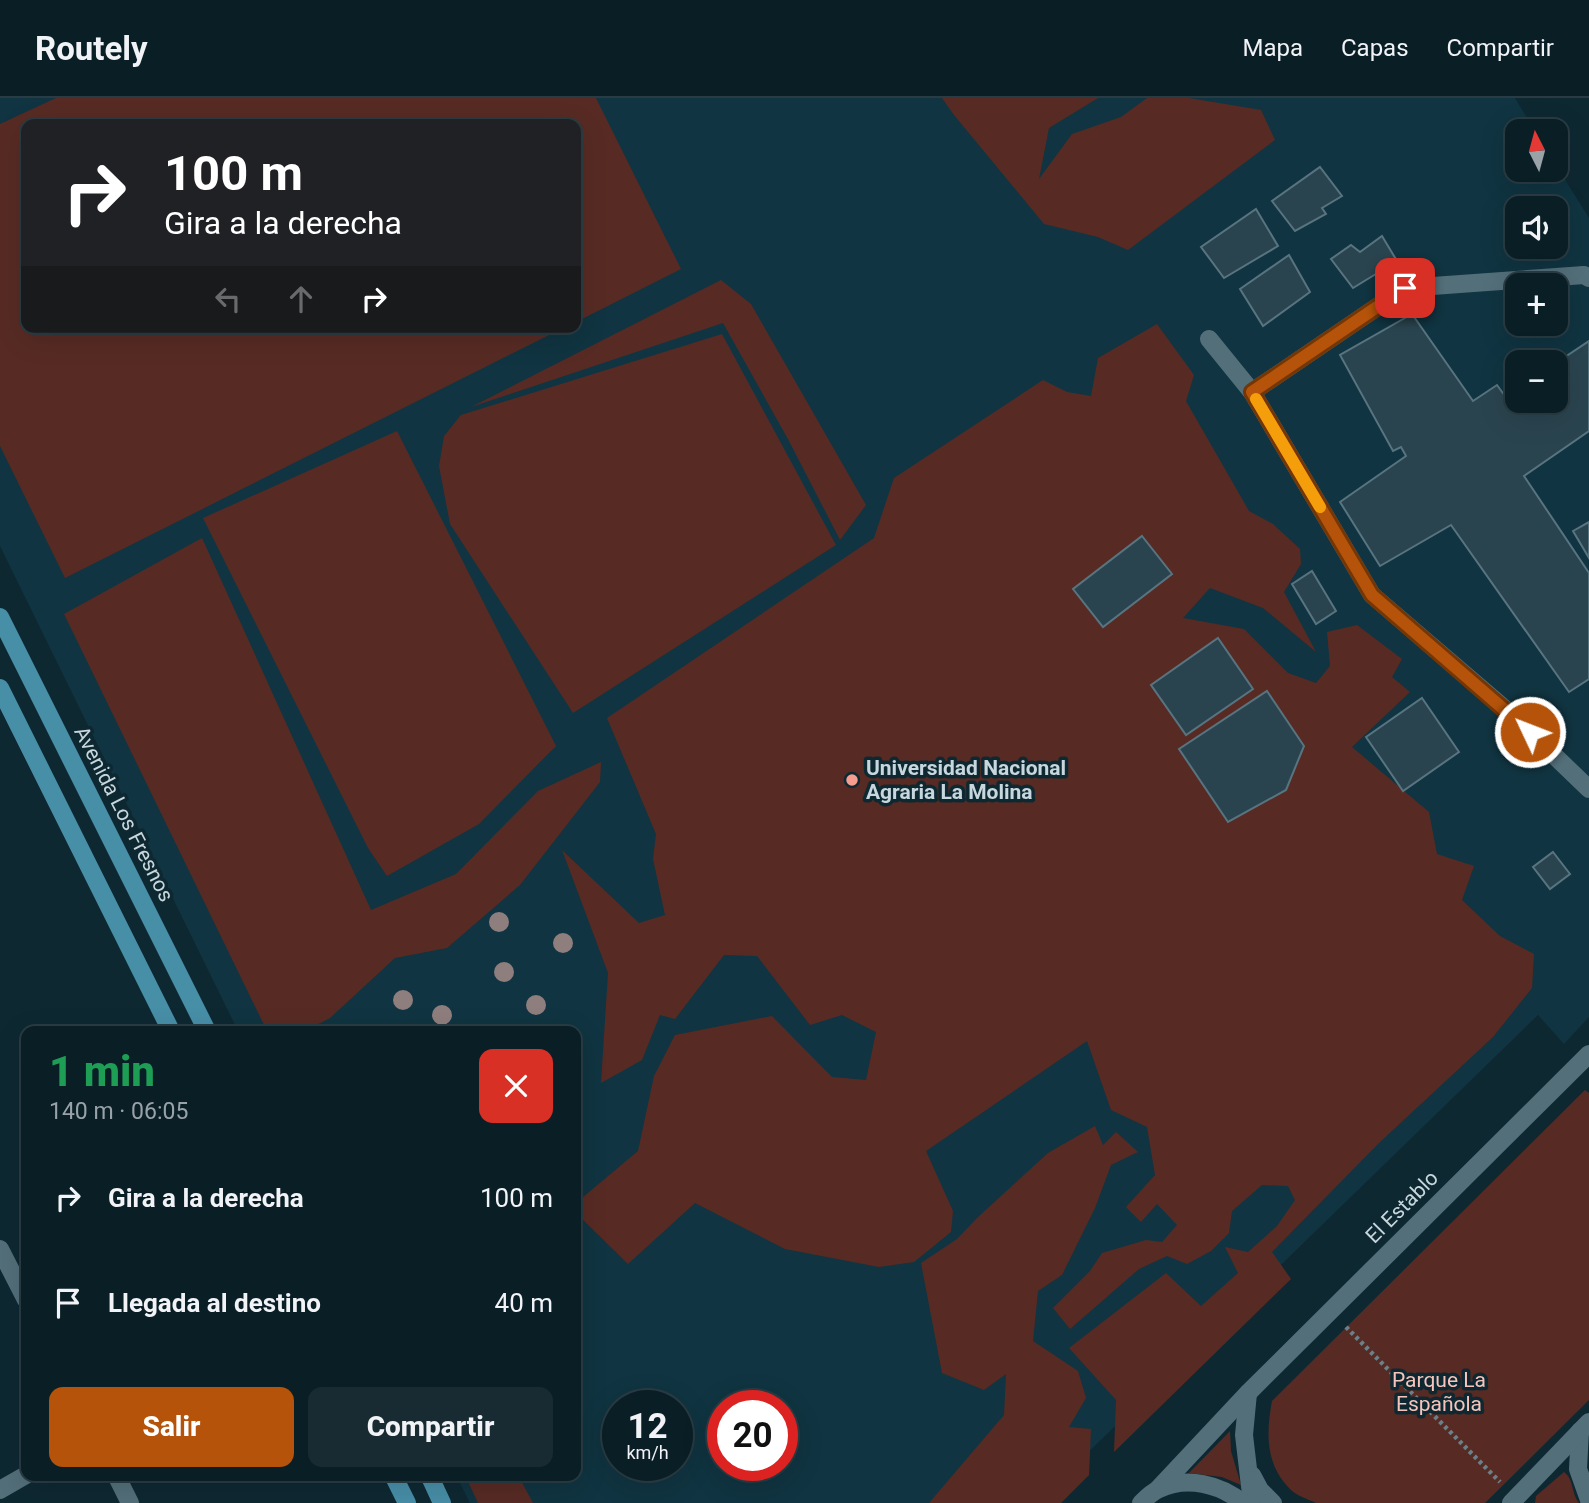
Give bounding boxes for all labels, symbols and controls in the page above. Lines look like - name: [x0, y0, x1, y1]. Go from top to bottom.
- text: Routely: [35, 29, 148, 68]
- text: Mapa: [1242, 34, 1303, 62]
- text: Capas: [1341, 34, 1409, 62]
- text: Compartir: [1447, 34, 1554, 62]
- north arrow: [1505, 119, 1568, 182]
- map controls: [1505, 119, 1568, 413]
- text: 100 m: [164, 145, 303, 202]
- icon: right: [49, 147, 140, 238]
- button: sound: [1505, 196, 1568, 259]
- text: Gira a la derecha: [164, 204, 402, 242]
- pin: [1375, 258, 1435, 318]
- icon: arrive: [1386, 269, 1424, 307]
- button: +: [1505, 273, 1568, 336]
- icon: left: [209, 280, 247, 318]
- icon: ahead: [282, 280, 320, 318]
- icon: right: [355, 280, 393, 318]
- button: −: [1505, 350, 1568, 413]
- position arrow: [1493, 695, 1567, 769]
- street label: Avenida Los Fresnos: [69, 722, 179, 906]
- place label: Universidad Nacional Agraria La Molina: [866, 756, 1066, 804]
- marker: Universidad Nacional Agraria La Molina: [844, 772, 860, 788]
- text: 1 min: [49, 1047, 155, 1096]
- button: close: [479, 1049, 553, 1123]
- text: 140 m · 06:05: [49, 1098, 188, 1125]
- street label: El Establo: [1361, 1166, 1443, 1248]
- icon: right: [49, 1179, 87, 1217]
- text: Gira a la derecha: [108, 1183, 304, 1213]
- text: 100 m: [480, 1183, 553, 1213]
- icon: arrive: [49, 1284, 87, 1322]
- text: Llegada al destino: [108, 1288, 321, 1318]
- text: 40 m: [495, 1288, 553, 1318]
- park label: Parque La Española: [1392, 1368, 1486, 1416]
- button: Salir: [49, 1387, 294, 1467]
- button: Compartir: [308, 1387, 553, 1467]
- speed limit sign: 20: [707, 1390, 798, 1481]
- text: 12: [627, 1406, 668, 1447]
- text: km/h: [626, 1442, 669, 1463]

